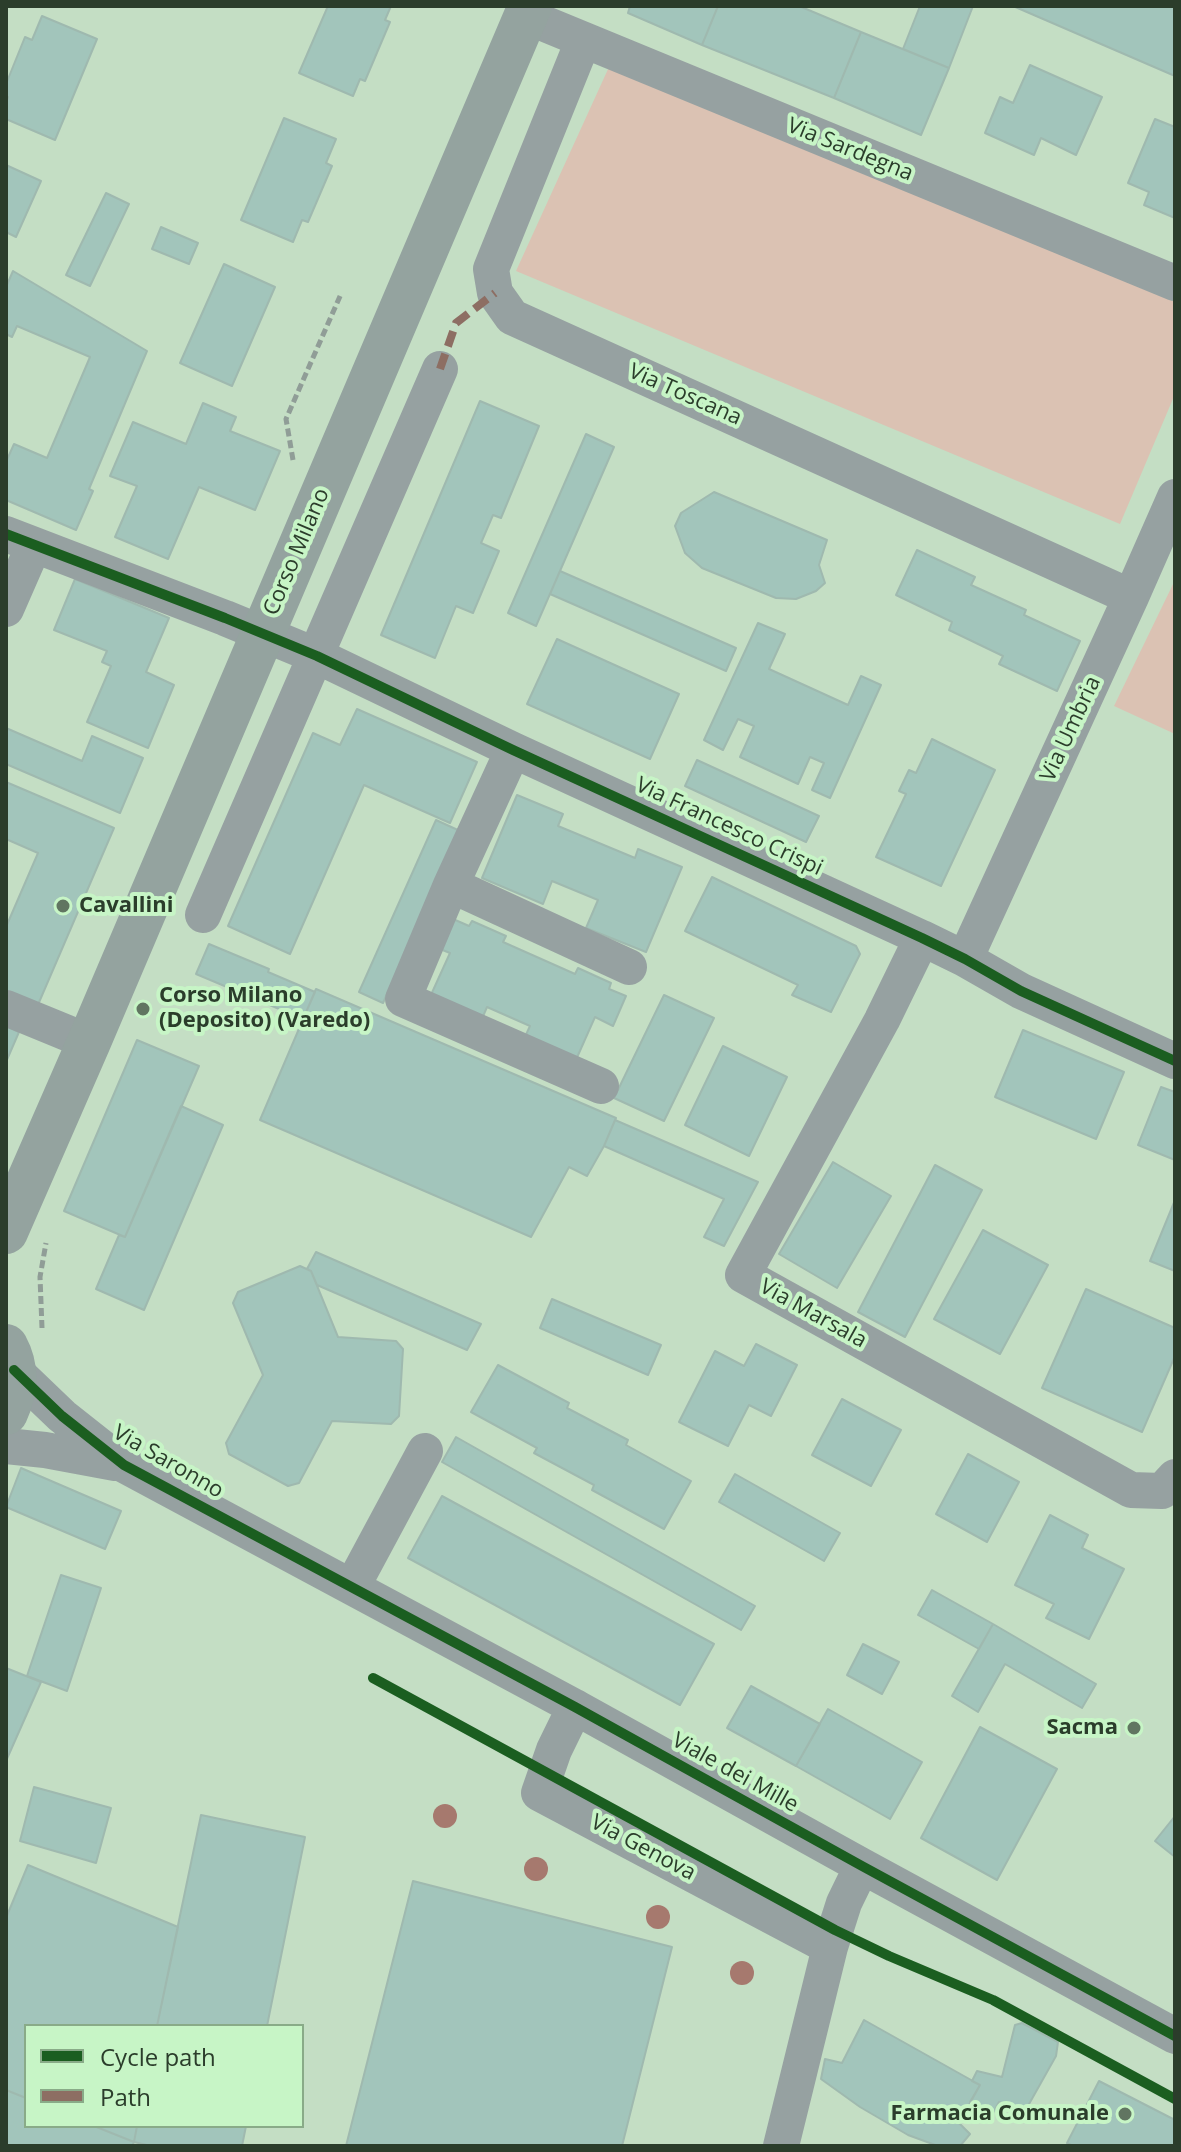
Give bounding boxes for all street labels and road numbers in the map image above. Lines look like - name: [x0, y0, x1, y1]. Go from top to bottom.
- street label: Via Sardegna: [783, 113, 917, 187]
- street label: Via Toscana: [624, 358, 746, 432]
- street label: Corso Milano: [258, 485, 336, 619]
- street label: Via Umbria: [1035, 672, 1107, 786]
- street label: Via Francesco Crispi: [631, 772, 827, 882]
- street label: Via Marsala: [755, 1274, 871, 1354]
- street label: Via Saronno: [108, 1420, 228, 1504]
- street label: Viale dei Mille: [667, 1727, 803, 1819]
- street label: Via Genova: [586, 1809, 700, 1887]

